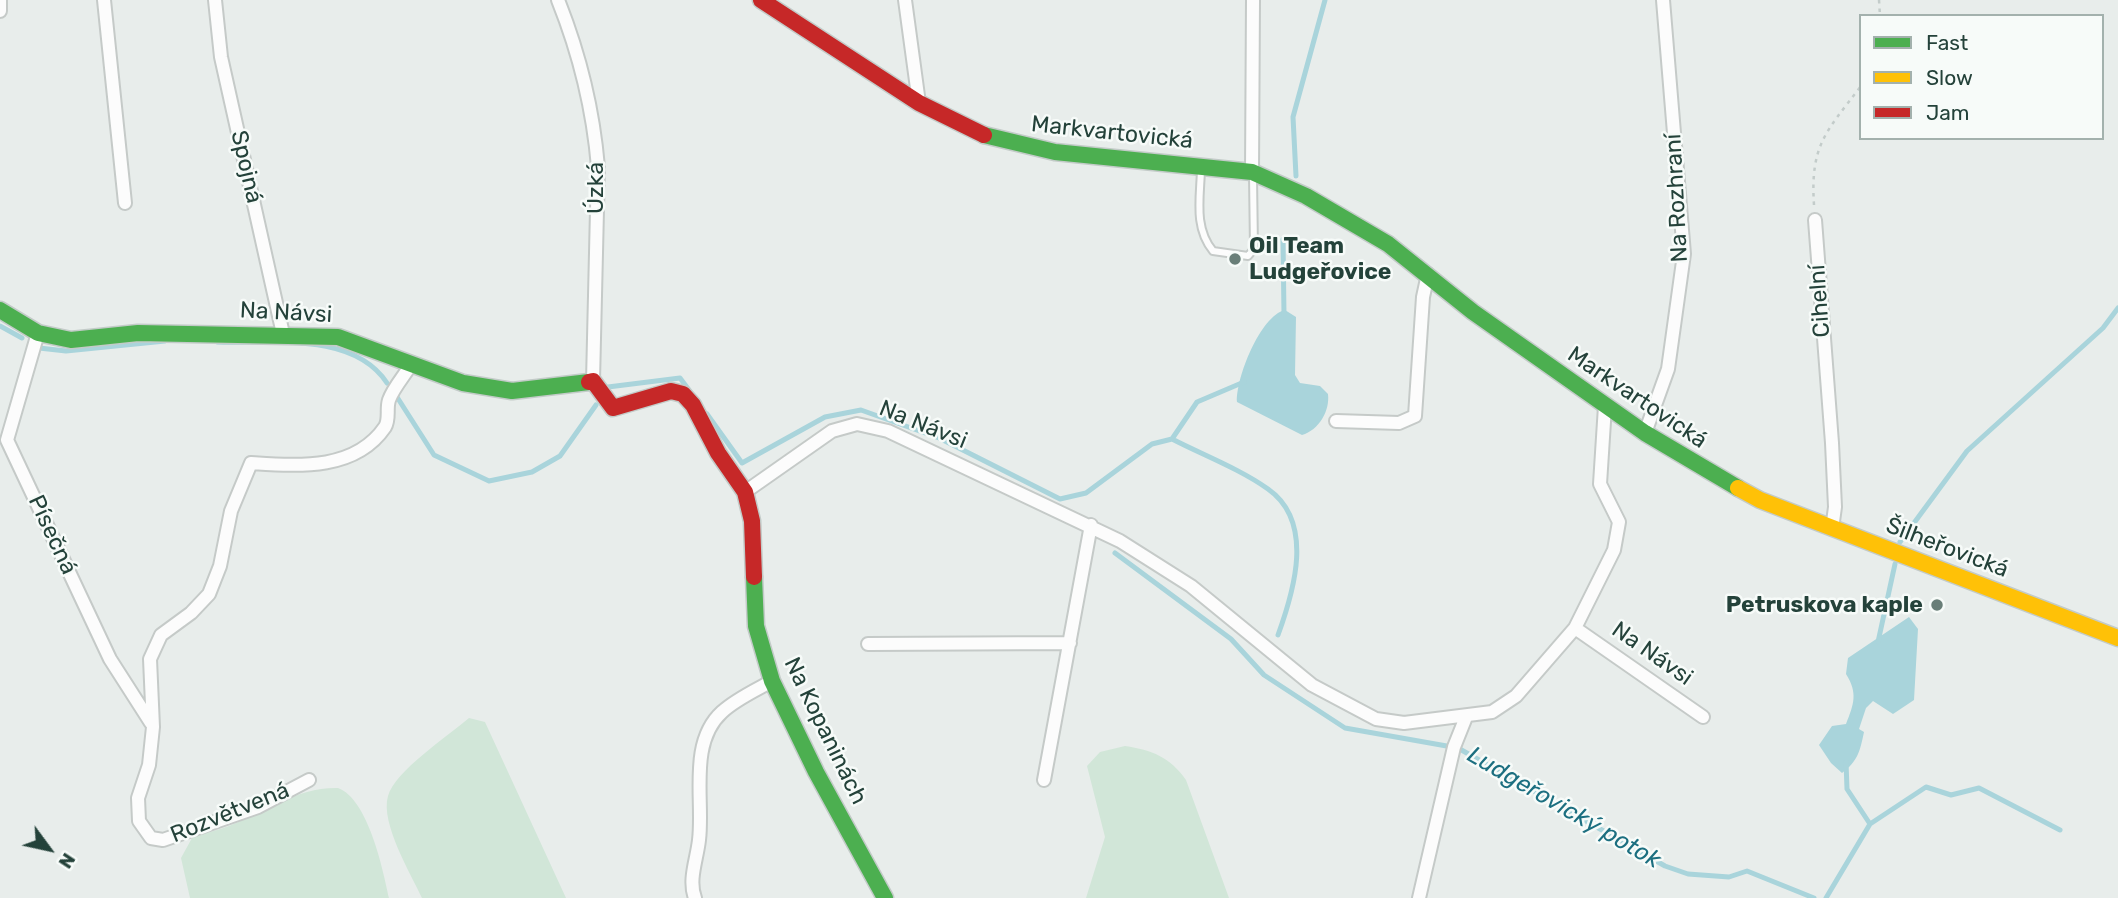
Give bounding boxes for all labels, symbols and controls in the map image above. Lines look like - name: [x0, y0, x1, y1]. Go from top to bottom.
- legend: [1859, 14, 2104, 140]
- text: Fast: [1926, 30, 1968, 55]
- text: Slow: [1926, 65, 1973, 90]
- text: Jam: [1926, 100, 1970, 125]
- street label: Markvartovická: [1030, 111, 1194, 155]
- street label: Spojná: [224, 128, 268, 206]
- street label: Na Rozhraní: [1660, 133, 1694, 263]
- street label: Úzká: [582, 162, 610, 214]
- place label: Oil Team Ludgeřovice: [1249, 232, 1391, 286]
- marker: Oil Team Ludgeřovice: [1227, 251, 1243, 267]
- street label: Cihelní: [1804, 264, 1836, 338]
- street label: Na Návsi: [239, 297, 333, 329]
- street label: Markvartovická: [1562, 341, 1712, 455]
- street label: Na Návsi: [875, 395, 971, 455]
- street label: Písečná: [22, 491, 82, 579]
- street label: Šilheřovická: [1882, 512, 2012, 584]
- place label: Petruskova kaple: [1726, 591, 1923, 619]
- marker: Petruskova kaple: [1929, 597, 1945, 613]
- street label: Na Návsi: [1606, 616, 1698, 692]
- street label: Na Kopaninách: [778, 653, 872, 809]
- water label: Ludgeřovický potok: [1462, 741, 1666, 875]
- street label: Rozvětvená: [167, 777, 293, 849]
- north arrow: [14, 814, 84, 884]
- text: N: [54, 849, 80, 873]

